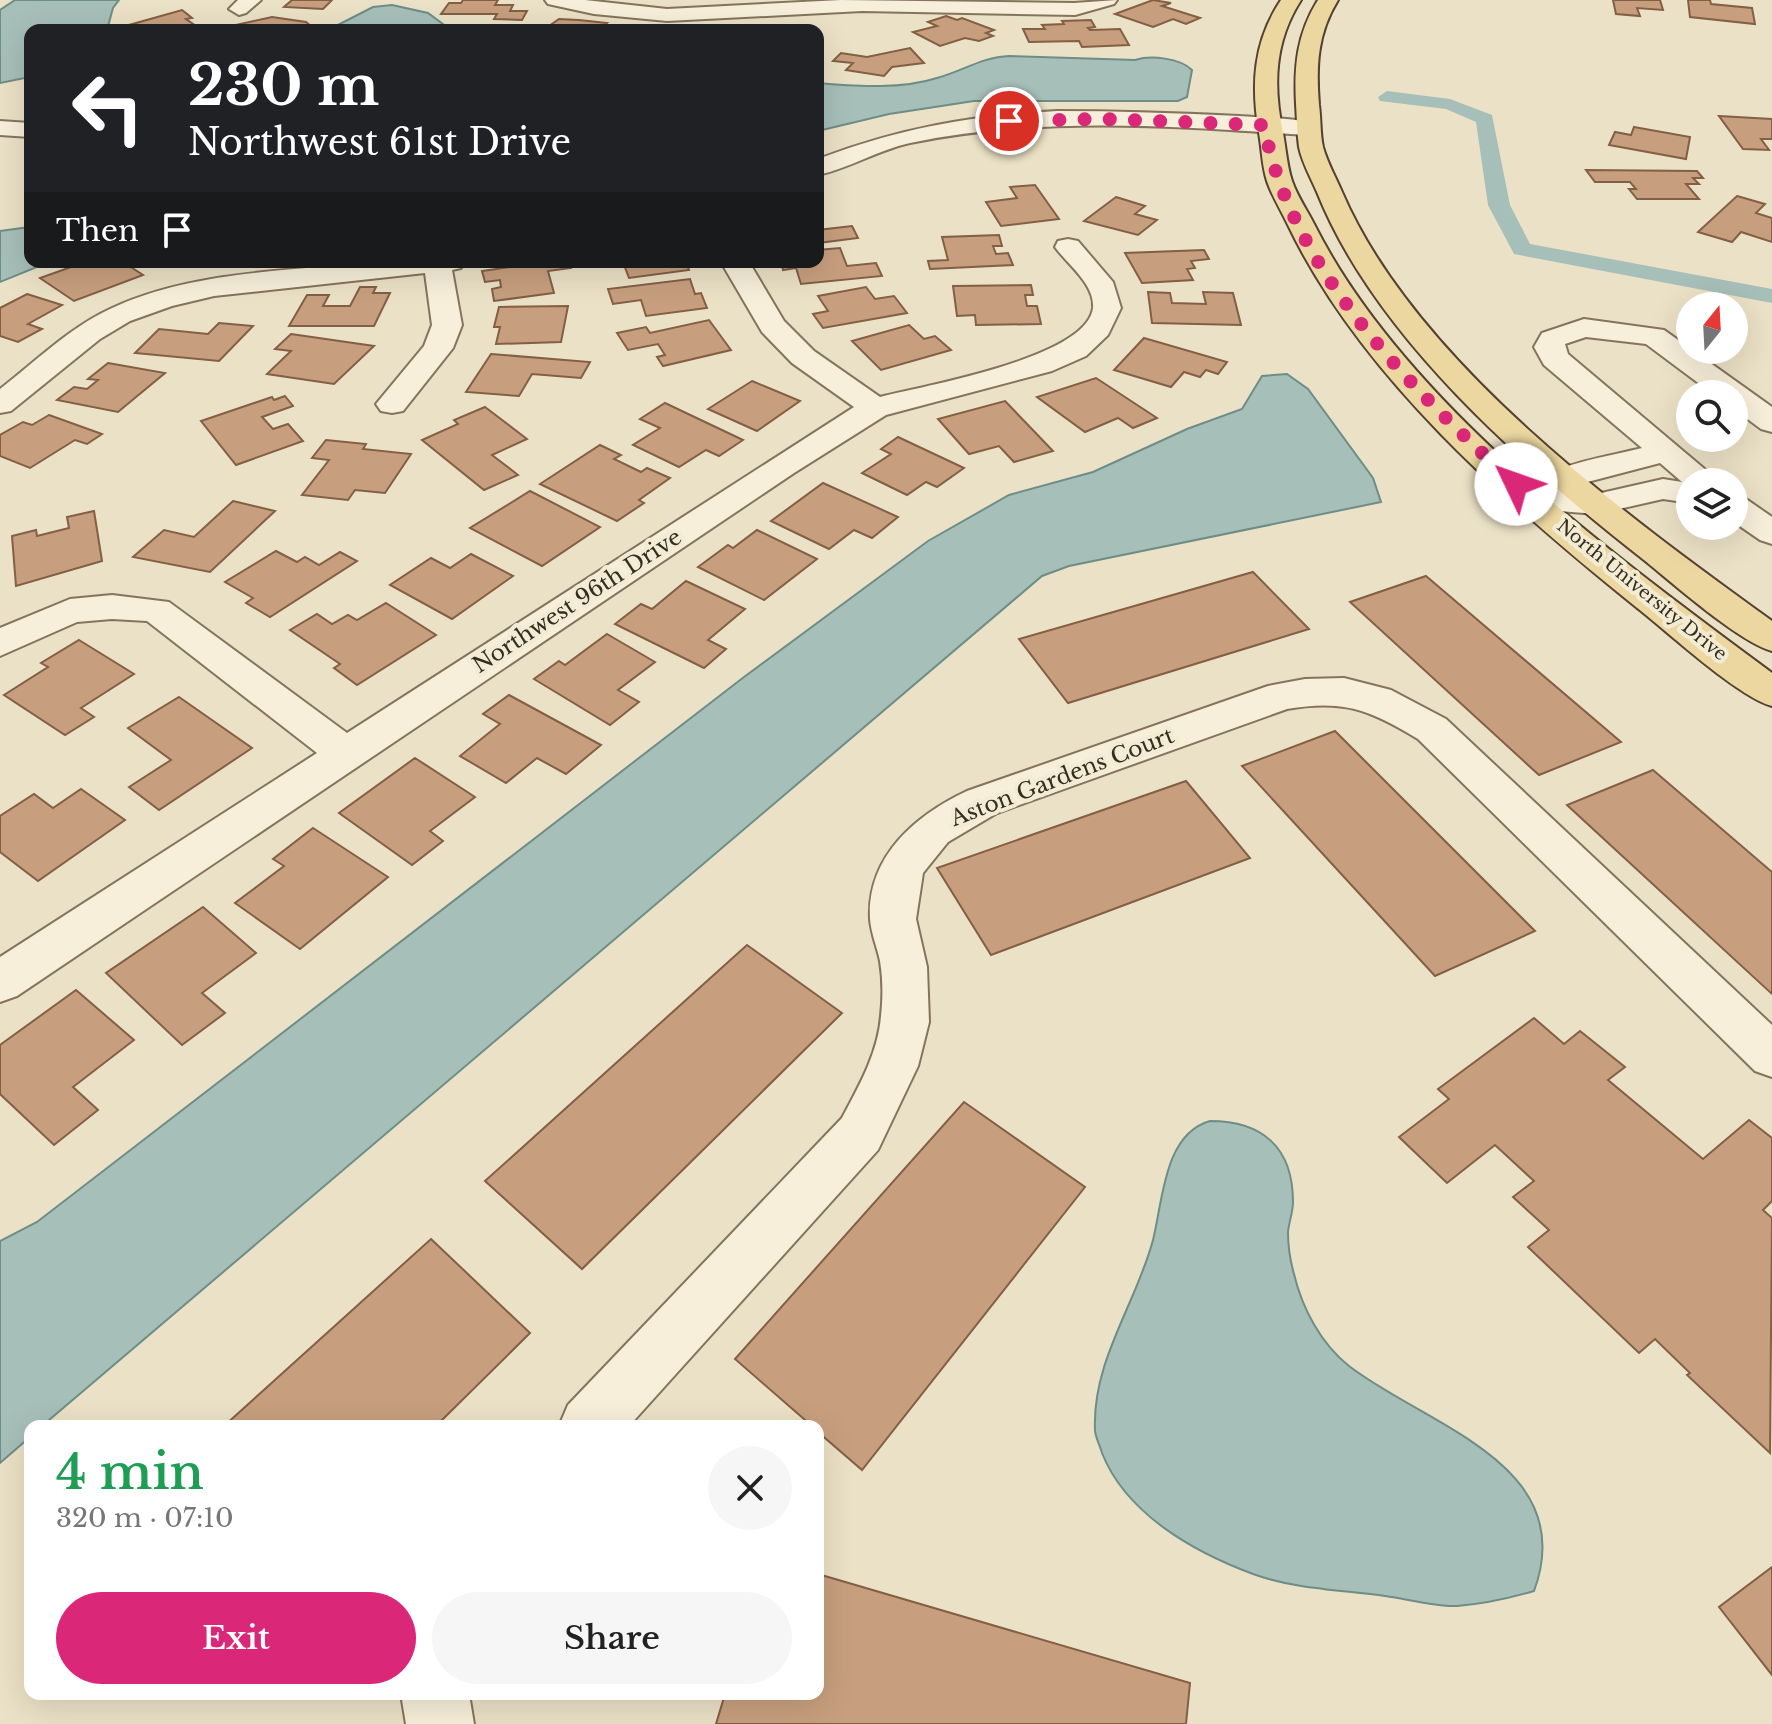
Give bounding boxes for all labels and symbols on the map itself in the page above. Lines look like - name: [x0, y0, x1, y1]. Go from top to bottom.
- pin: [975, 87, 1043, 155]
- north arrow: [1676, 292, 1748, 364]
- position arrow: [1474, 442, 1558, 526]
- street label: North University Drive: [1553, 515, 1731, 665]
- street label: Northwest 96th Drive: [467, 523, 687, 679]
- street label: Aston Gardens Court: [945, 722, 1178, 832]

